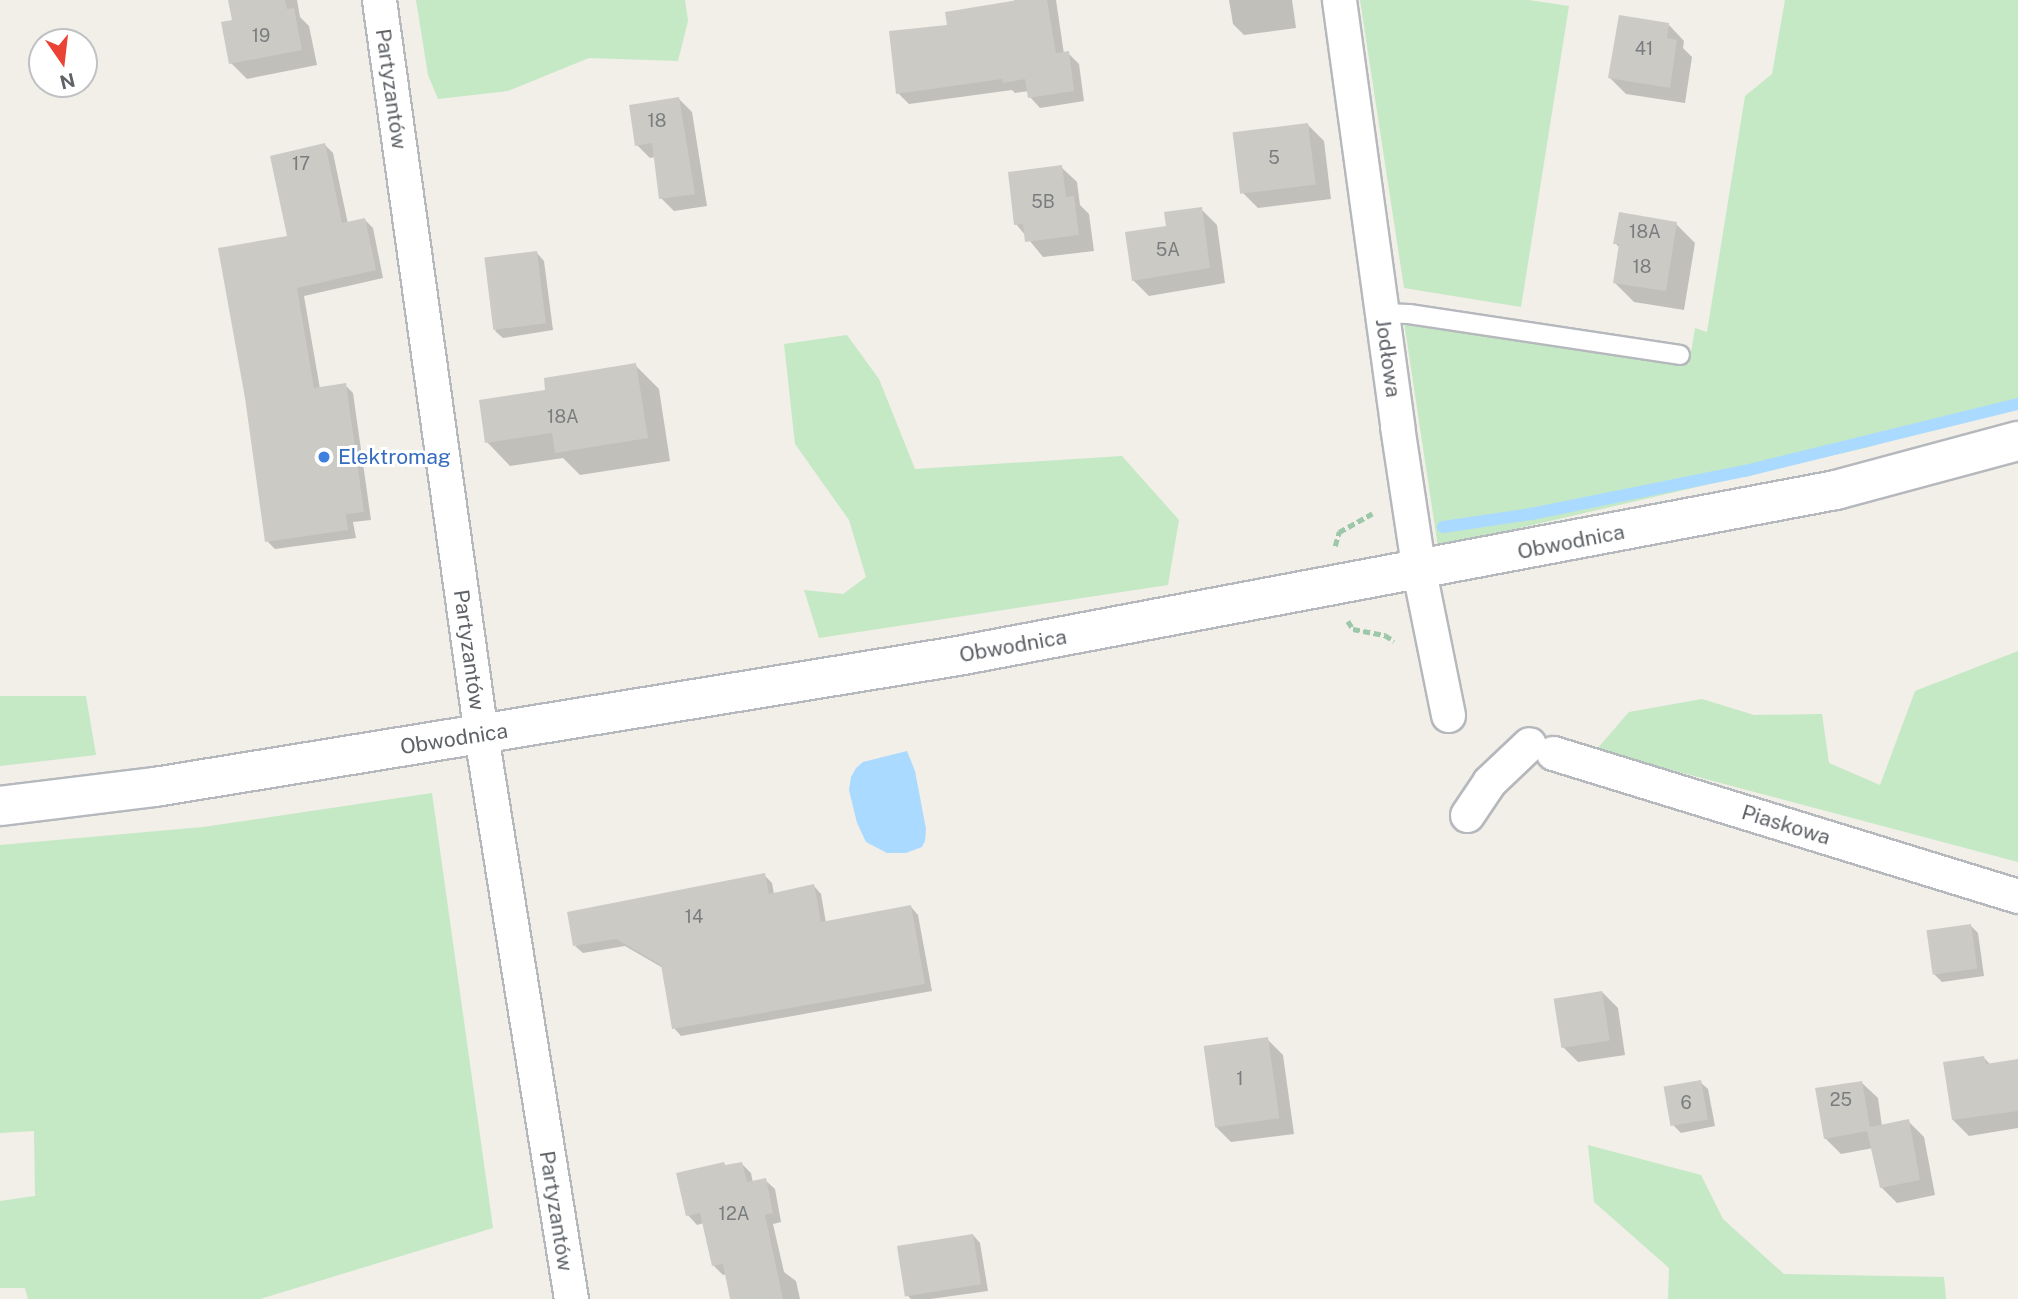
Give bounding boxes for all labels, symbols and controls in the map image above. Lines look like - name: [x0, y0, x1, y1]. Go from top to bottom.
- house number: 19: [252, 25, 270, 47]
- street label: Partyzantów: [370, 27, 412, 151]
- north arrow: [28, 28, 98, 98]
- house number: 41: [1635, 38, 1653, 60]
- text: N: [58, 69, 77, 94]
- house number: 18: [648, 110, 666, 132]
- house number: 5: [1268, 147, 1280, 169]
- house number: 17: [292, 153, 310, 175]
- house number: 5B: [1031, 191, 1055, 213]
- house number: 18A: [1629, 221, 1661, 243]
- house number: 5A: [1156, 239, 1180, 261]
- house number: 18: [1633, 256, 1651, 278]
- street label: Jodłowa: [1370, 317, 1406, 399]
- house number: 18A: [547, 406, 579, 428]
- place label: Elektromag: [338, 444, 451, 470]
- marker: Elektromag: [316, 449, 332, 465]
- street label: Obwodnica: [1515, 519, 1627, 565]
- street label: Partyzantów: [448, 588, 490, 712]
- street label: Obwodnica: [957, 624, 1069, 668]
- street label: Obwodnica: [398, 718, 510, 760]
- street label: Piaskowa: [1739, 800, 1833, 850]
- house number: 14: [685, 906, 703, 928]
- house number: 1: [1236, 1068, 1244, 1090]
- house number: 25: [1830, 1089, 1852, 1111]
- house number: 6: [1680, 1092, 1692, 1114]
- street label: Partyzantów: [534, 1149, 578, 1273]
- house number: 12A: [719, 1203, 749, 1225]

